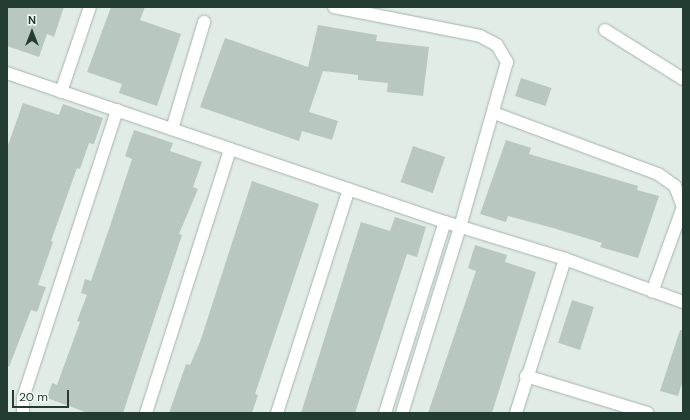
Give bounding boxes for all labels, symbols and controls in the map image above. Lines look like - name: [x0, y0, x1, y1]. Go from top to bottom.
- north arrow: [12, 12, 52, 52]
- text: N: [28, 13, 36, 27]
- scale bar: [14, 382, 71, 408]
- text: 20 m: [19, 389, 48, 405]

